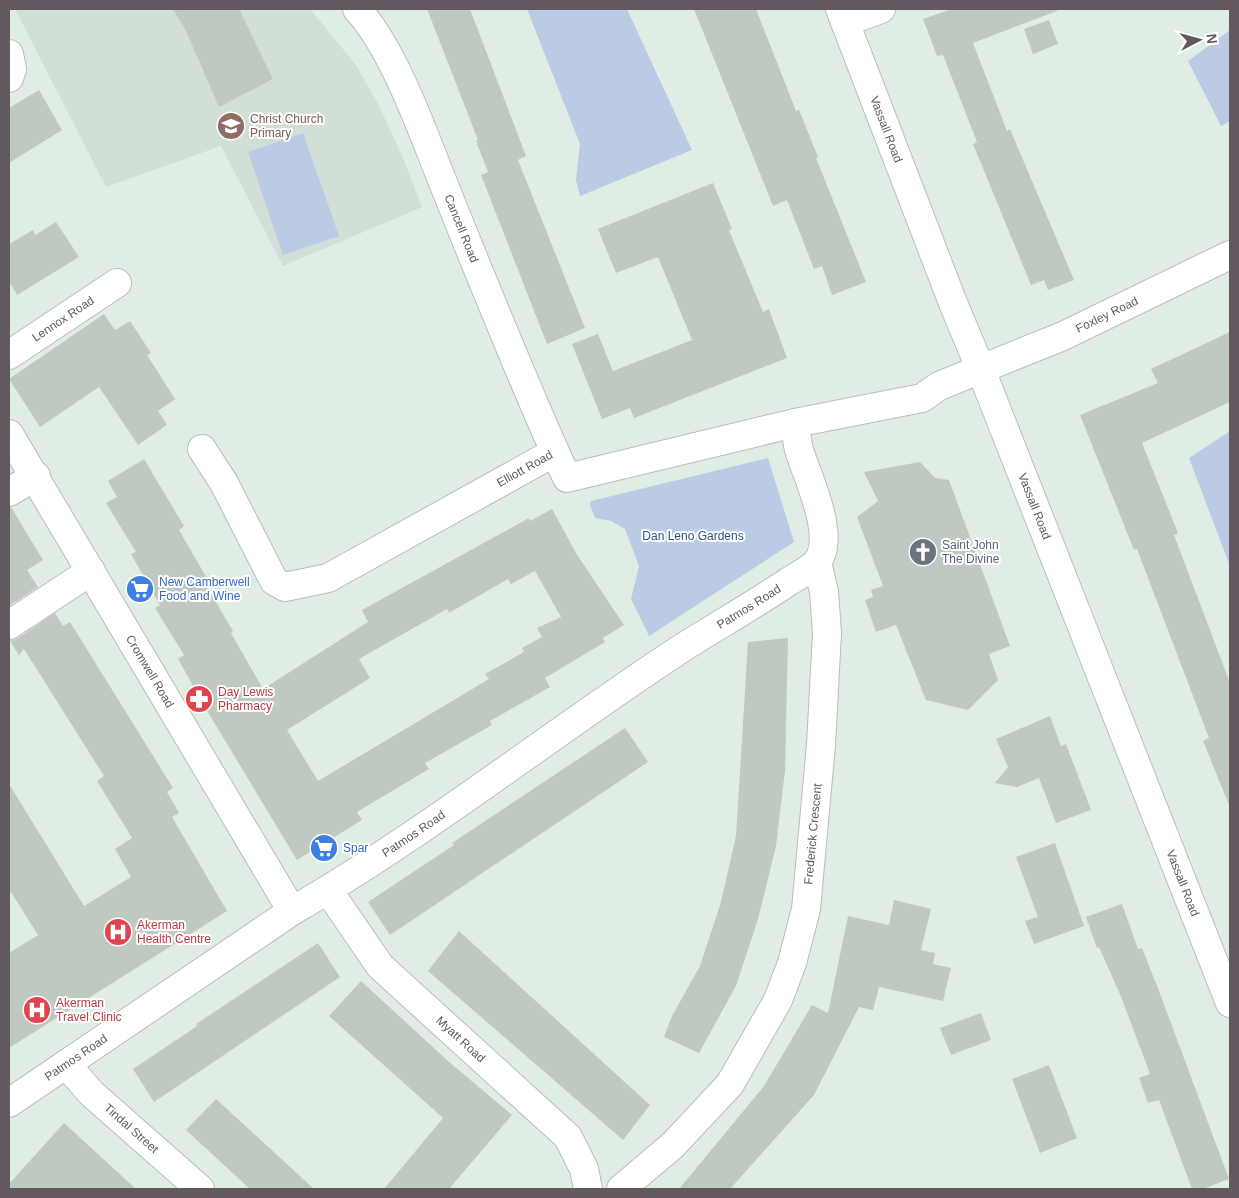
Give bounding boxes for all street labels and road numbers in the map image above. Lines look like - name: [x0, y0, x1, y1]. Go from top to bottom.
- street label: Vassall Road: [867, 94, 905, 165]
- street label: Cancell Road: [441, 192, 481, 265]
- street label: Lennox Road: [29, 293, 97, 345]
- street label: Foxley Road: [1074, 294, 1140, 336]
- street label: Elliott Road: [494, 448, 555, 490]
- street label: Vassall Road: [1015, 471, 1054, 541]
- street label: Patmos Road: [714, 582, 783, 632]
- street label: Cromwell Road: [123, 632, 177, 710]
- street label: Frederick Crescent: [801, 782, 825, 885]
- street label: Patmos Road: [380, 808, 448, 860]
- street label: Vassall Road: [1164, 848, 1202, 918]
- street label: Myatt Road: [433, 1013, 488, 1065]
- street label: Patmos Road: [42, 1031, 110, 1084]
- street label: Tindal Street: [101, 1101, 162, 1157]

